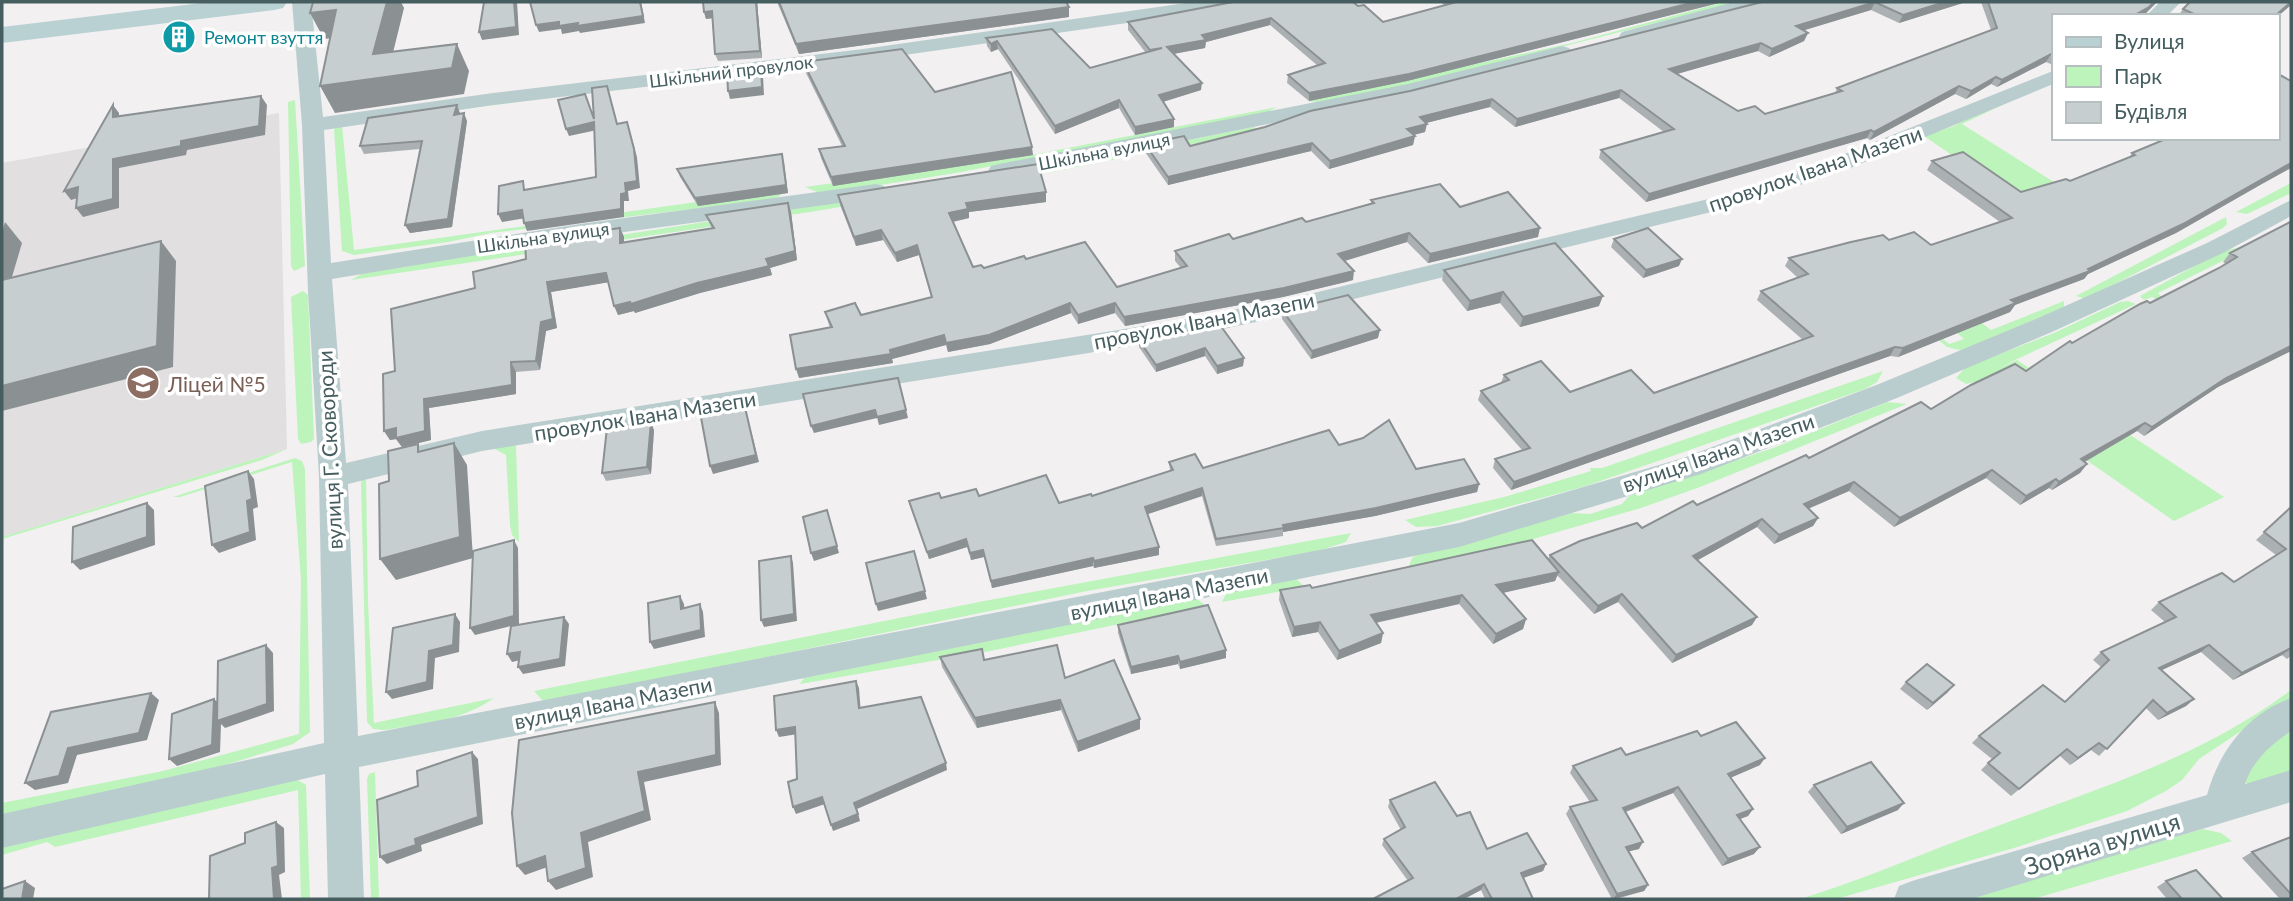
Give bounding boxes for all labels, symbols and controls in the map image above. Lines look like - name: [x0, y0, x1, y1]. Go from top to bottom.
- legend: [2052, 14, 2279, 140]
- building icon: Ремонт взуття: [160, 18, 198, 56]
- place label: Ремонт взуття: [204, 26, 323, 48]
- text: Вулиця: [2114, 28, 2185, 53]
- street label: Шкільний провулок: [648, 50, 815, 92]
- text: Парк: [2114, 63, 2162, 88]
- text: Будівля: [2114, 98, 2187, 123]
- street label: провулок Івана Мазепи: [1705, 120, 1925, 216]
- street label: Шкільна вулиця: [1036, 127, 1172, 175]
- street label: Шкільна вулиця: [475, 217, 611, 257]
- street label: провулок Івана Мазепи: [1092, 286, 1316, 354]
- street label: вулиця Г. Сковороди: [311, 350, 347, 550]
- school or university icon: Ліцей №5: [124, 364, 162, 402]
- place label: Ліцей №5: [167, 371, 266, 396]
- street label: провулок Івана Мазепи: [532, 385, 758, 445]
- street label: вулиця Івана Мазепи: [1619, 407, 1817, 497]
- street label: вулиця Івана Мазепи: [1068, 562, 1270, 624]
- street label: вулиця Івана Мазепи: [512, 671, 714, 733]
- street label: Зоряна вулиця: [2021, 806, 2183, 880]

